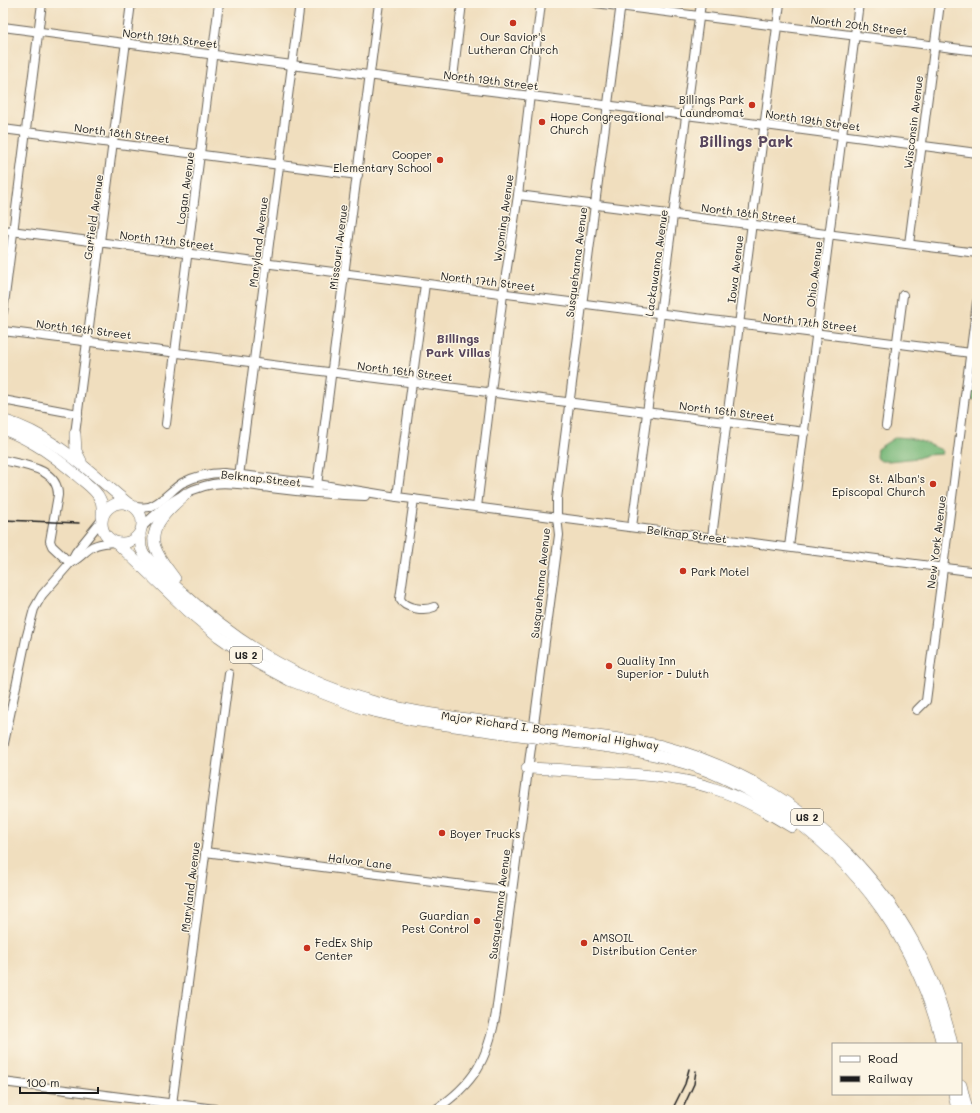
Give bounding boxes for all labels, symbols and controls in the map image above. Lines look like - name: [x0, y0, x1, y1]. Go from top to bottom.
- street label: North 20th Street: [810, 12, 908, 38]
- marker: Our Savior's Lutheran Church: [508, 18, 518, 28]
- street label: North 19th Street: [122, 25, 219, 51]
- place label: Our Savior's Lutheran Church: [468, 29, 558, 57]
- street label: North 19th Street: [443, 67, 540, 93]
- street label: Wisconsin Avenue: [900, 74, 926, 169]
- place label: Billings Park Laundromat: [679, 92, 744, 120]
- marker: Billings Park Laundromat: [747, 100, 757, 110]
- street label: North 19th Street: [765, 106, 862, 134]
- place label: Hope Congregational Church: [550, 109, 664, 137]
- marker: Hope Congregational Church: [537, 117, 547, 127]
- street label: North 18th Street: [73, 120, 171, 146]
- district label: Billings Park: [699, 131, 793, 151]
- place label: Cooper Elementary School: [333, 147, 432, 175]
- street label: Logan Avenue: [172, 151, 198, 225]
- marker: Cooper Elementary School: [435, 155, 445, 165]
- street label: Garfield Avenue: [80, 173, 106, 261]
- street label: Wyoming Avenue: [489, 173, 517, 263]
- street label: Maryland Avenue: [245, 196, 271, 288]
- street label: North 18th Street: [700, 200, 798, 226]
- street label: Missouri Avenue: [325, 203, 351, 291]
- street label: Susquehanna Avenue: [562, 206, 590, 318]
- street label: Lackawanna Avenue: [641, 208, 671, 317]
- street label: North 17th Street: [119, 227, 215, 253]
- street label: Iowa Avenue: [723, 234, 747, 304]
- street label: Ohio Avenue: [803, 240, 826, 308]
- street label: North 17th Street: [440, 268, 536, 294]
- street label: North 17th Street: [762, 309, 858, 335]
- street label: North 16th Street: [36, 316, 133, 342]
- district label: Billings Park Villas: [426, 330, 490, 360]
- street label: North 16th Street: [357, 358, 454, 384]
- street label: North 16th Street: [679, 398, 776, 424]
- street label: Belknap Street: [220, 466, 302, 490]
- place label: St. Alban's Episcopal Church: [832, 471, 925, 499]
- marker: St. Alban's Episcopal Church: [928, 479, 938, 489]
- street label: New York Avenue: [923, 494, 949, 589]
- street label: Belknap Street: [646, 522, 728, 546]
- street label: Susquehanna Avenue: [527, 527, 553, 639]
- place label: Park Motel: [691, 564, 749, 579]
- marker: Park Motel: [678, 566, 688, 576]
- road number: US 2: [230, 647, 262, 663]
- place label: Quality Inn Superior - Duluth: [617, 653, 709, 681]
- marker: Quality Inn Superior - Duluth: [604, 661, 614, 671]
- street label: Major Richard I. Bong Memorial Highway: [440, 707, 660, 753]
- road number: US 2: [791, 809, 823, 825]
- place label: Boyer Trucks: [450, 826, 520, 841]
- marker: Boyer Trucks: [437, 828, 447, 838]
- street label: Maryland Avenue: [177, 841, 203, 933]
- street label: Susquehanna Avenue: [485, 848, 513, 960]
- street label: Halvor Lane: [327, 850, 393, 872]
- place label: Guardian Pest Control: [402, 908, 469, 936]
- marker: Guardian Pest Control: [472, 916, 482, 926]
- place label: AMSOIL Distribution Center: [592, 930, 697, 958]
- place label: FedEx Ship Center: [315, 935, 373, 963]
- marker: AMSOIL Distribution Center: [579, 938, 589, 948]
- marker: FedEx Ship Center: [302, 943, 312, 953]
- legend: [832, 1043, 962, 1095]
- text: Road: [868, 1050, 898, 1066]
- scale bar: [20, 1069, 98, 1095]
- text: Railway: [868, 1070, 913, 1086]
- text: 100 m: [26, 1074, 60, 1090]

